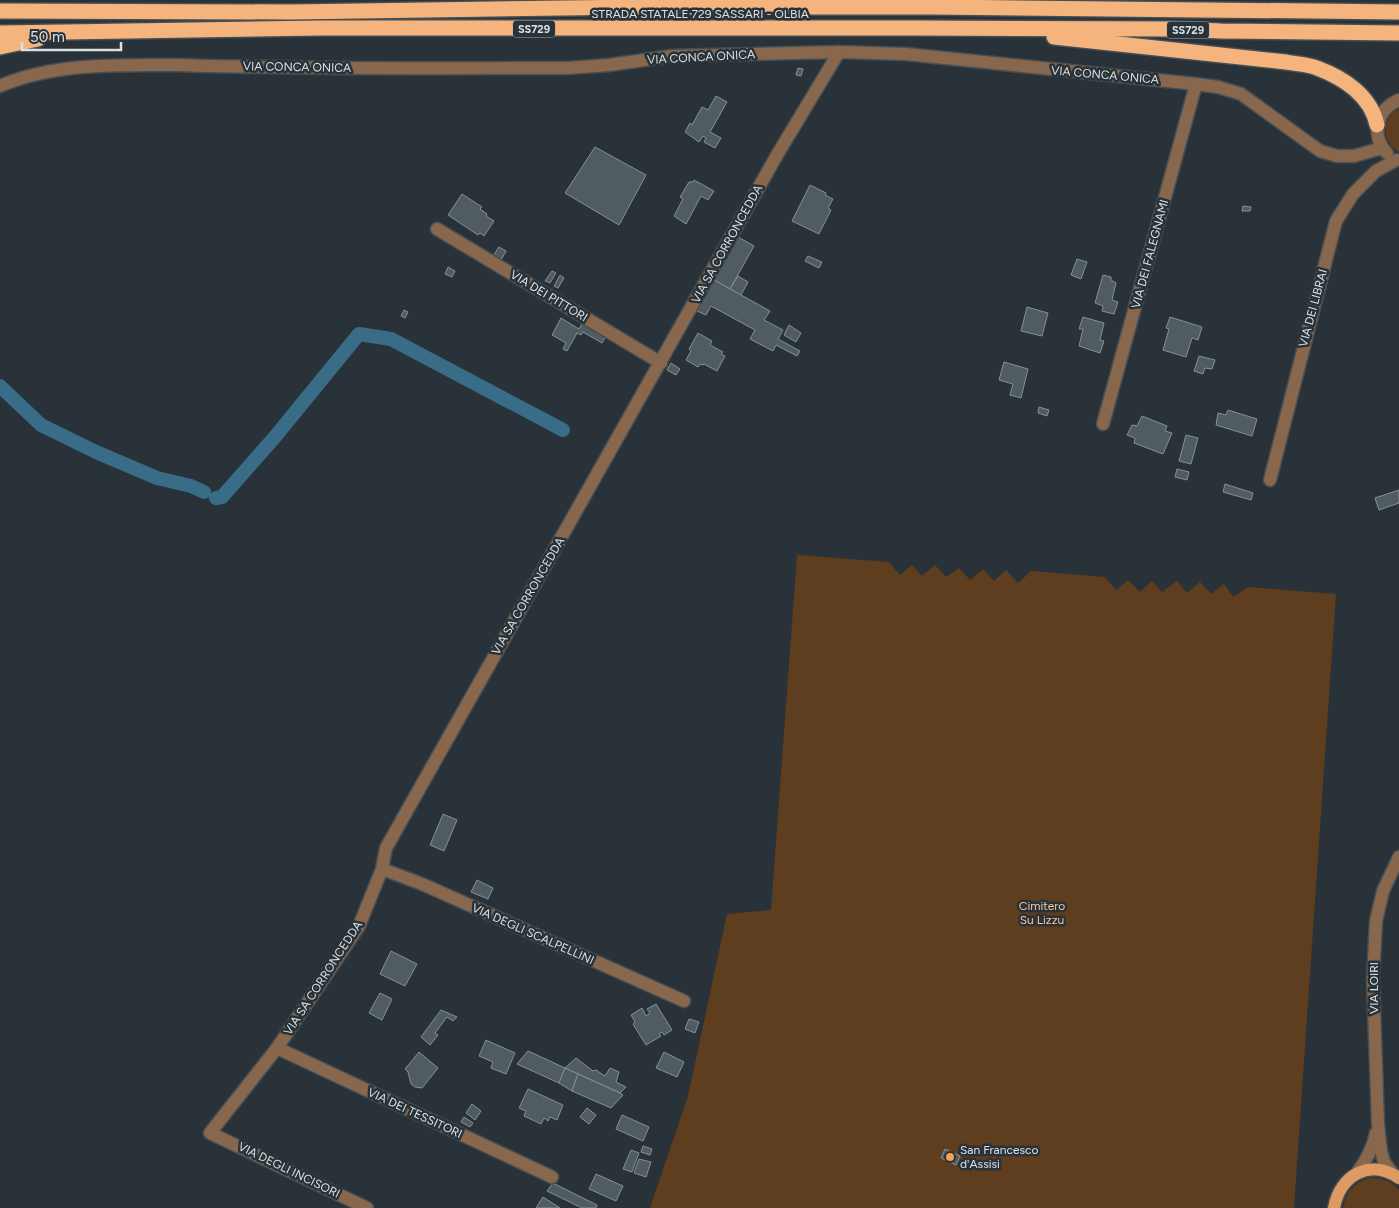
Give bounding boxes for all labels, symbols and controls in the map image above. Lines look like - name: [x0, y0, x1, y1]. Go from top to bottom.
- street label: STRADA STATALE 729 SASSARI - OLBIA: [591, 7, 809, 21]
- scale bar: [22, 20, 121, 52]
- road number: SS729: [513, 20, 555, 38]
- road number: SS729: [1167, 22, 1209, 38]
- text: 50 m: [30, 28, 65, 46]
- street label: VIA CONCA ONICA: [647, 47, 755, 67]
- street label: VIA CONCA ONICA: [243, 59, 351, 75]
- street label: VIA CONCA ONICA: [1050, 63, 1160, 87]
- street label: VIA SA CORRONCEDDA: [689, 182, 765, 306]
- street label: VIA DEI FALEGNAMI: [1129, 198, 1171, 310]
- street label: VIA DEI PITTORI: [508, 267, 590, 325]
- street label: VIA DEI LIBRAI: [1296, 268, 1330, 348]
- street label: VIA SA CORRONCEDDA: [489, 535, 567, 657]
- park label: Cimitero Su Lizzu: [1019, 899, 1065, 927]
- street label: VIA DEGLI SCALPELLINI: [470, 901, 596, 967]
- street label: VIA SA CORRONCEDDA: [281, 918, 365, 1038]
- street label: VIA LOIRI: [1367, 962, 1381, 1014]
- street label: VIA DEI TESSITORI: [366, 1085, 464, 1141]
- street label: VIA DEGLI INCISORI: [236, 1139, 342, 1201]
- place label: San Francesco d'Assisi: [960, 1143, 1039, 1171]
- marker: San Francesco d'Assisi: [944, 1151, 956, 1163]

